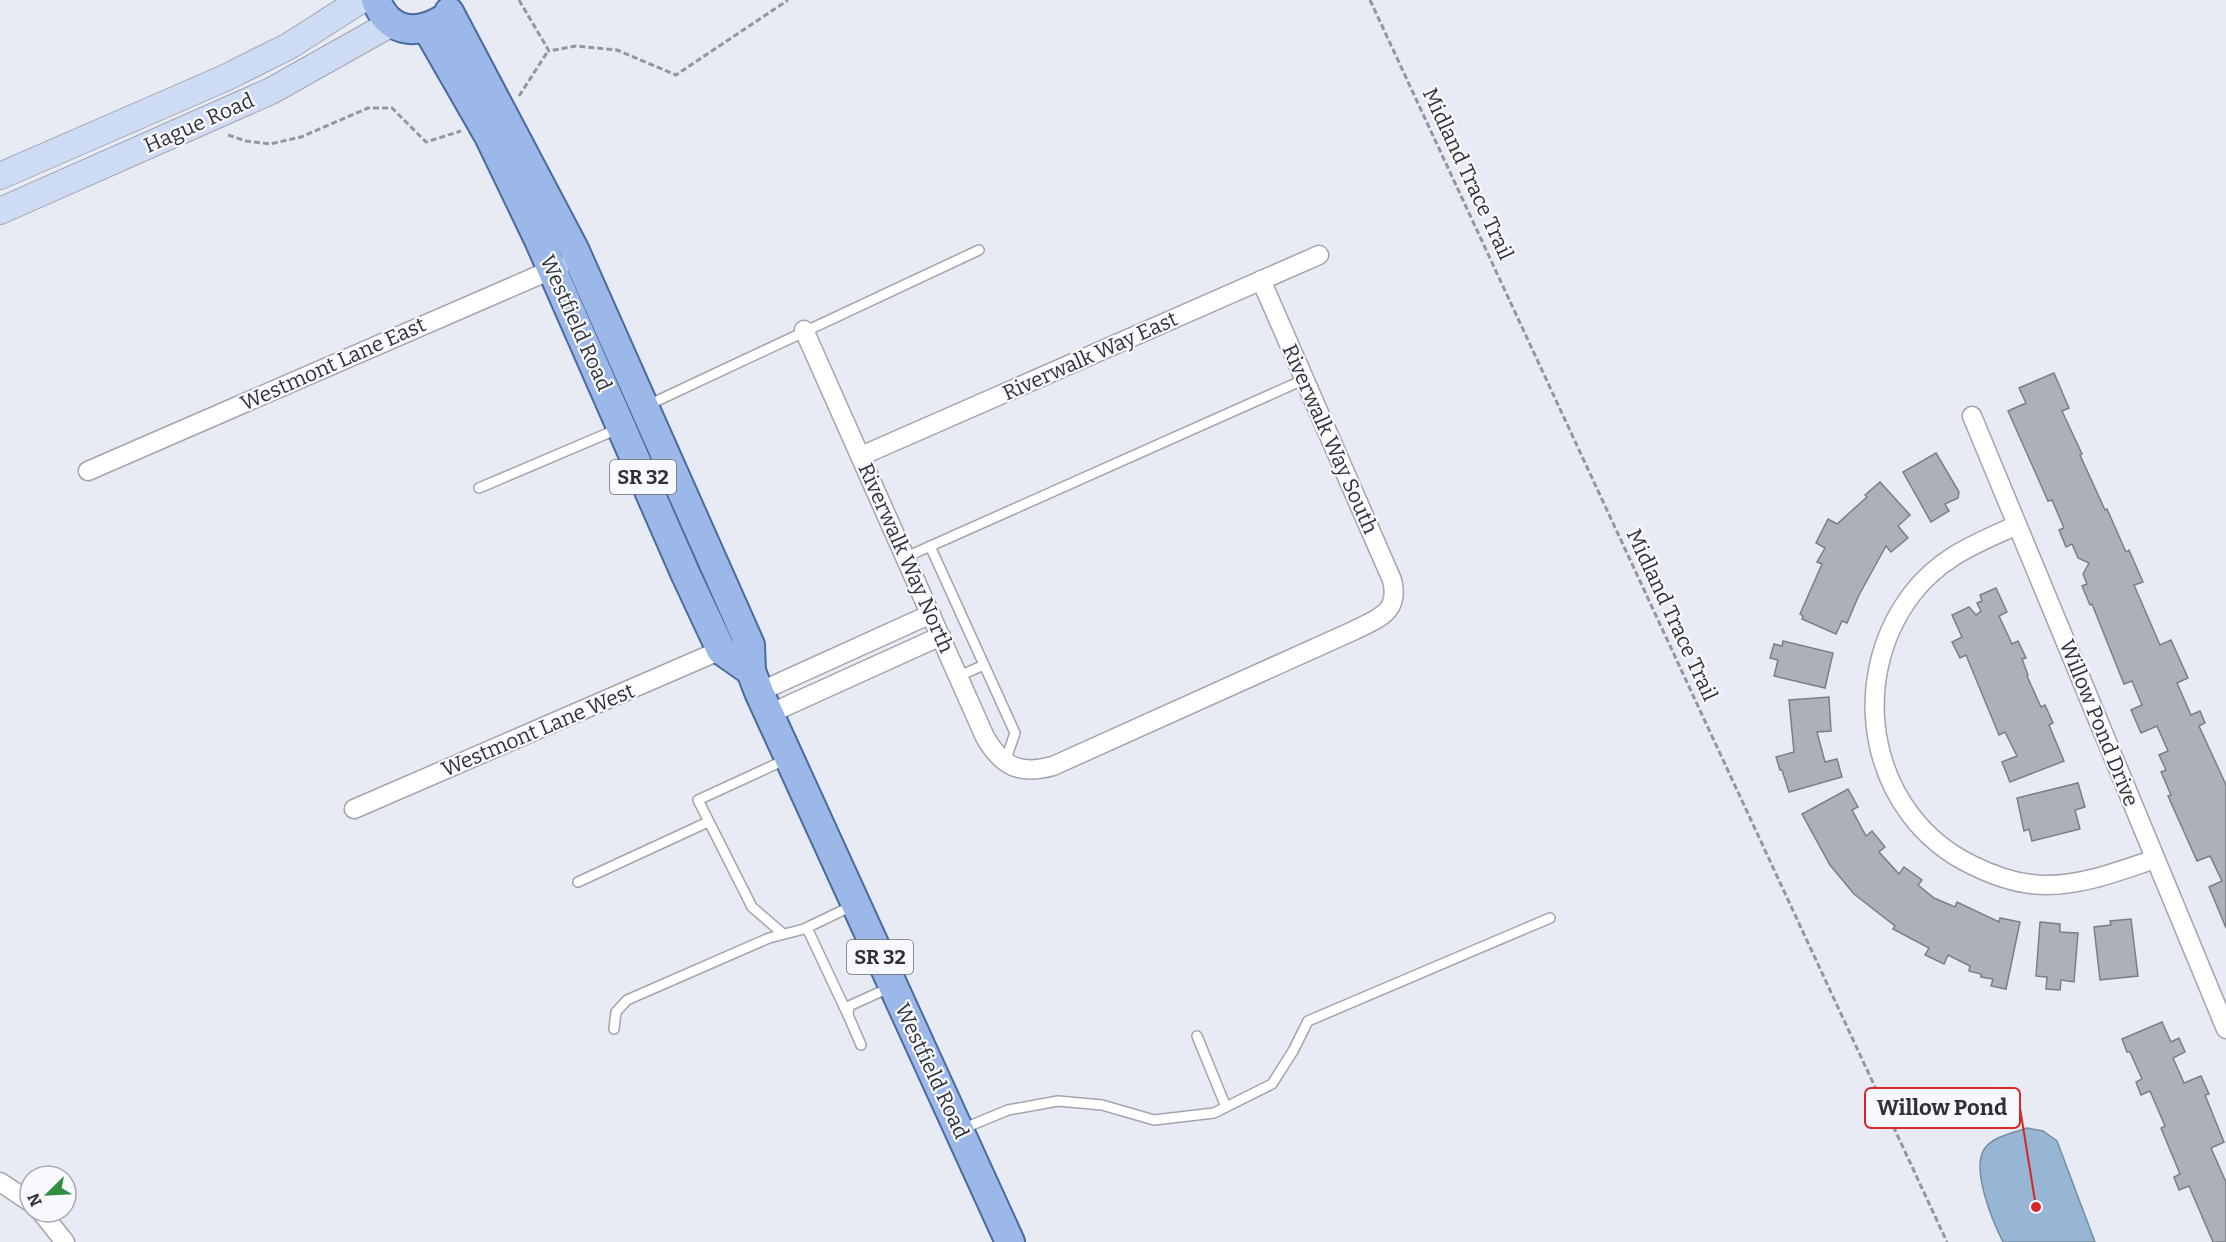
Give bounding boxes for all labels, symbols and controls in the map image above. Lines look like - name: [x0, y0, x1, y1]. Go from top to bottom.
- street label: Midland Trace Trail: [1417, 84, 1519, 264]
- street label: Hague Road: [140, 87, 258, 159]
- street label: Westfield Road: [534, 251, 618, 395]
- street label: Riverwalk Way East: [999, 306, 1182, 406]
- street label: Westmont Lane East: [236, 311, 430, 417]
- street label: Riverwalk Way South: [1276, 340, 1384, 538]
- street label: Riverwalk Way North: [852, 459, 960, 657]
- road number: SR 32: [610, 460, 676, 494]
- street label: Midland Trace Trail: [1621, 525, 1723, 705]
- street label: Willow Pond Drive: [2054, 636, 2144, 810]
- street label: Westmont Lane West: [438, 677, 639, 782]
- road number: SR 32: [847, 940, 913, 974]
- street label: Westfield Road: [889, 999, 975, 1143]
- callout: Willow Pond: [1865, 1088, 2020, 1128]
- text: Willow Pond: [1877, 1094, 2007, 1121]
- north arrow: [18, 1164, 78, 1224]
- text: N: [24, 1190, 46, 1209]

